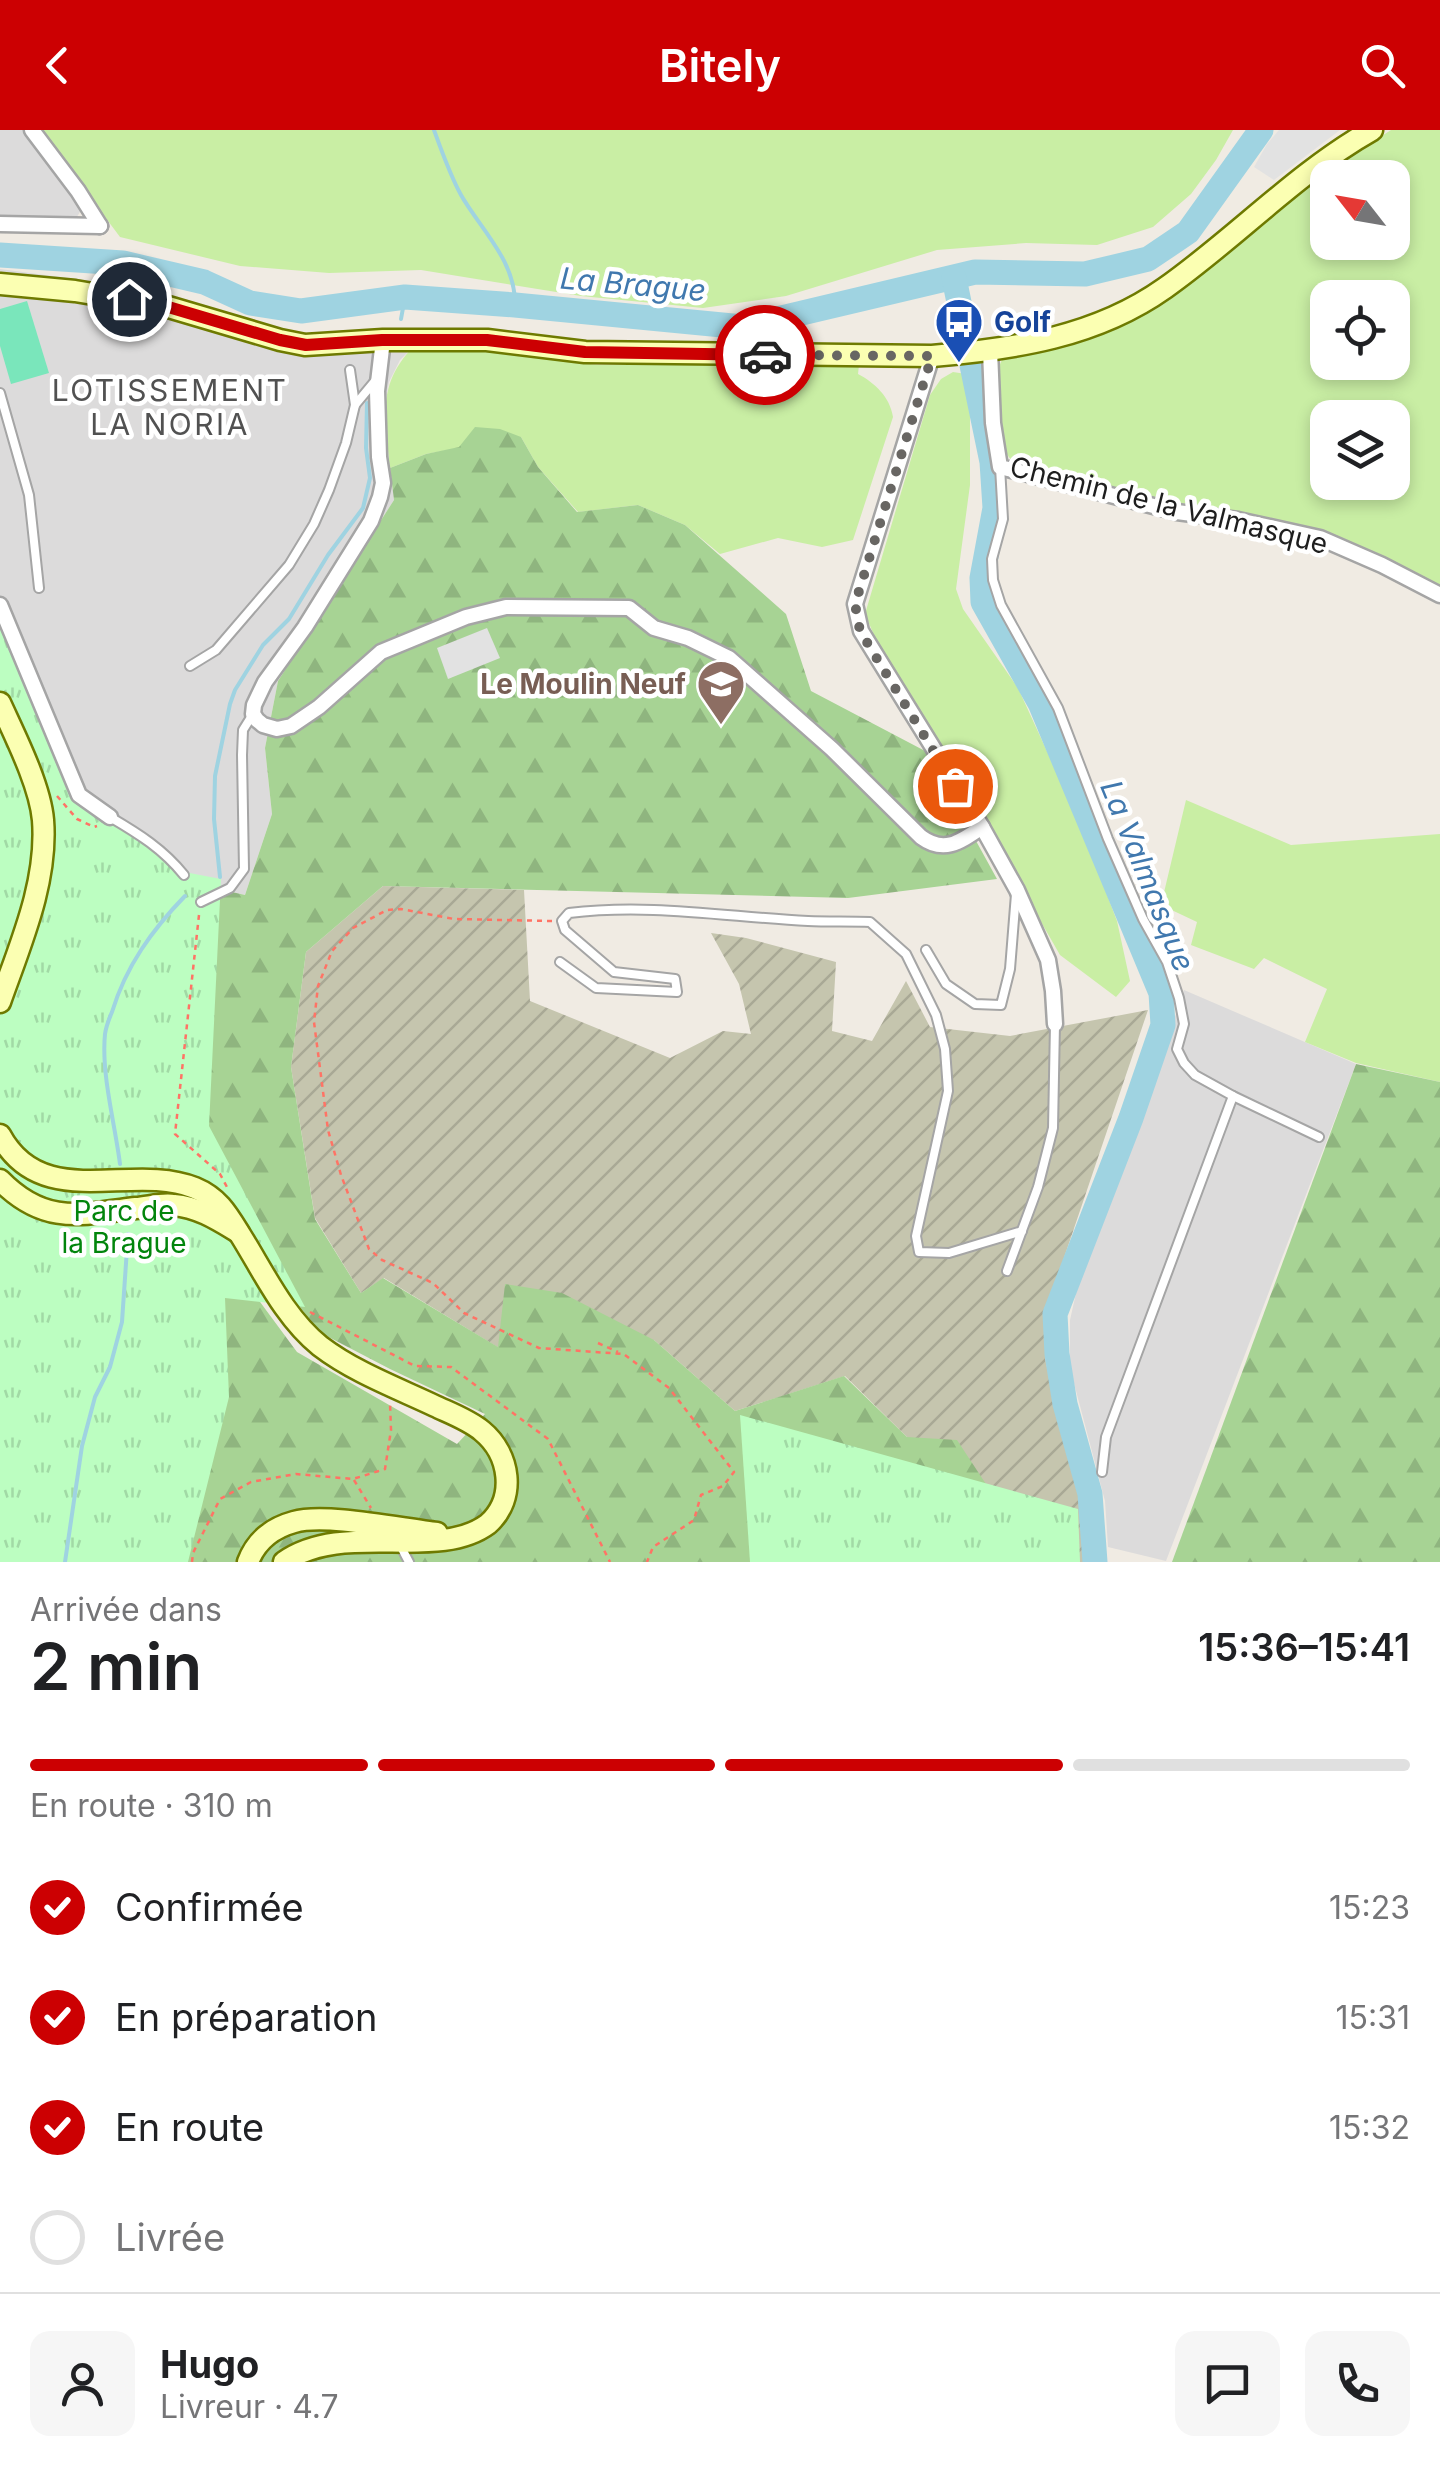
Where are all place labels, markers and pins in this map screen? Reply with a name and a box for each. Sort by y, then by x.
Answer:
pin [87,257,172,342]
bus stop icon: Golf [933,296,985,364]
place label: Golf [994,305,1051,339]
school or university icon: Le Moulin Neuf [695,658,747,726]
place label: Le Moulin Neuf [480,667,686,701]
pin [913,744,998,829]

